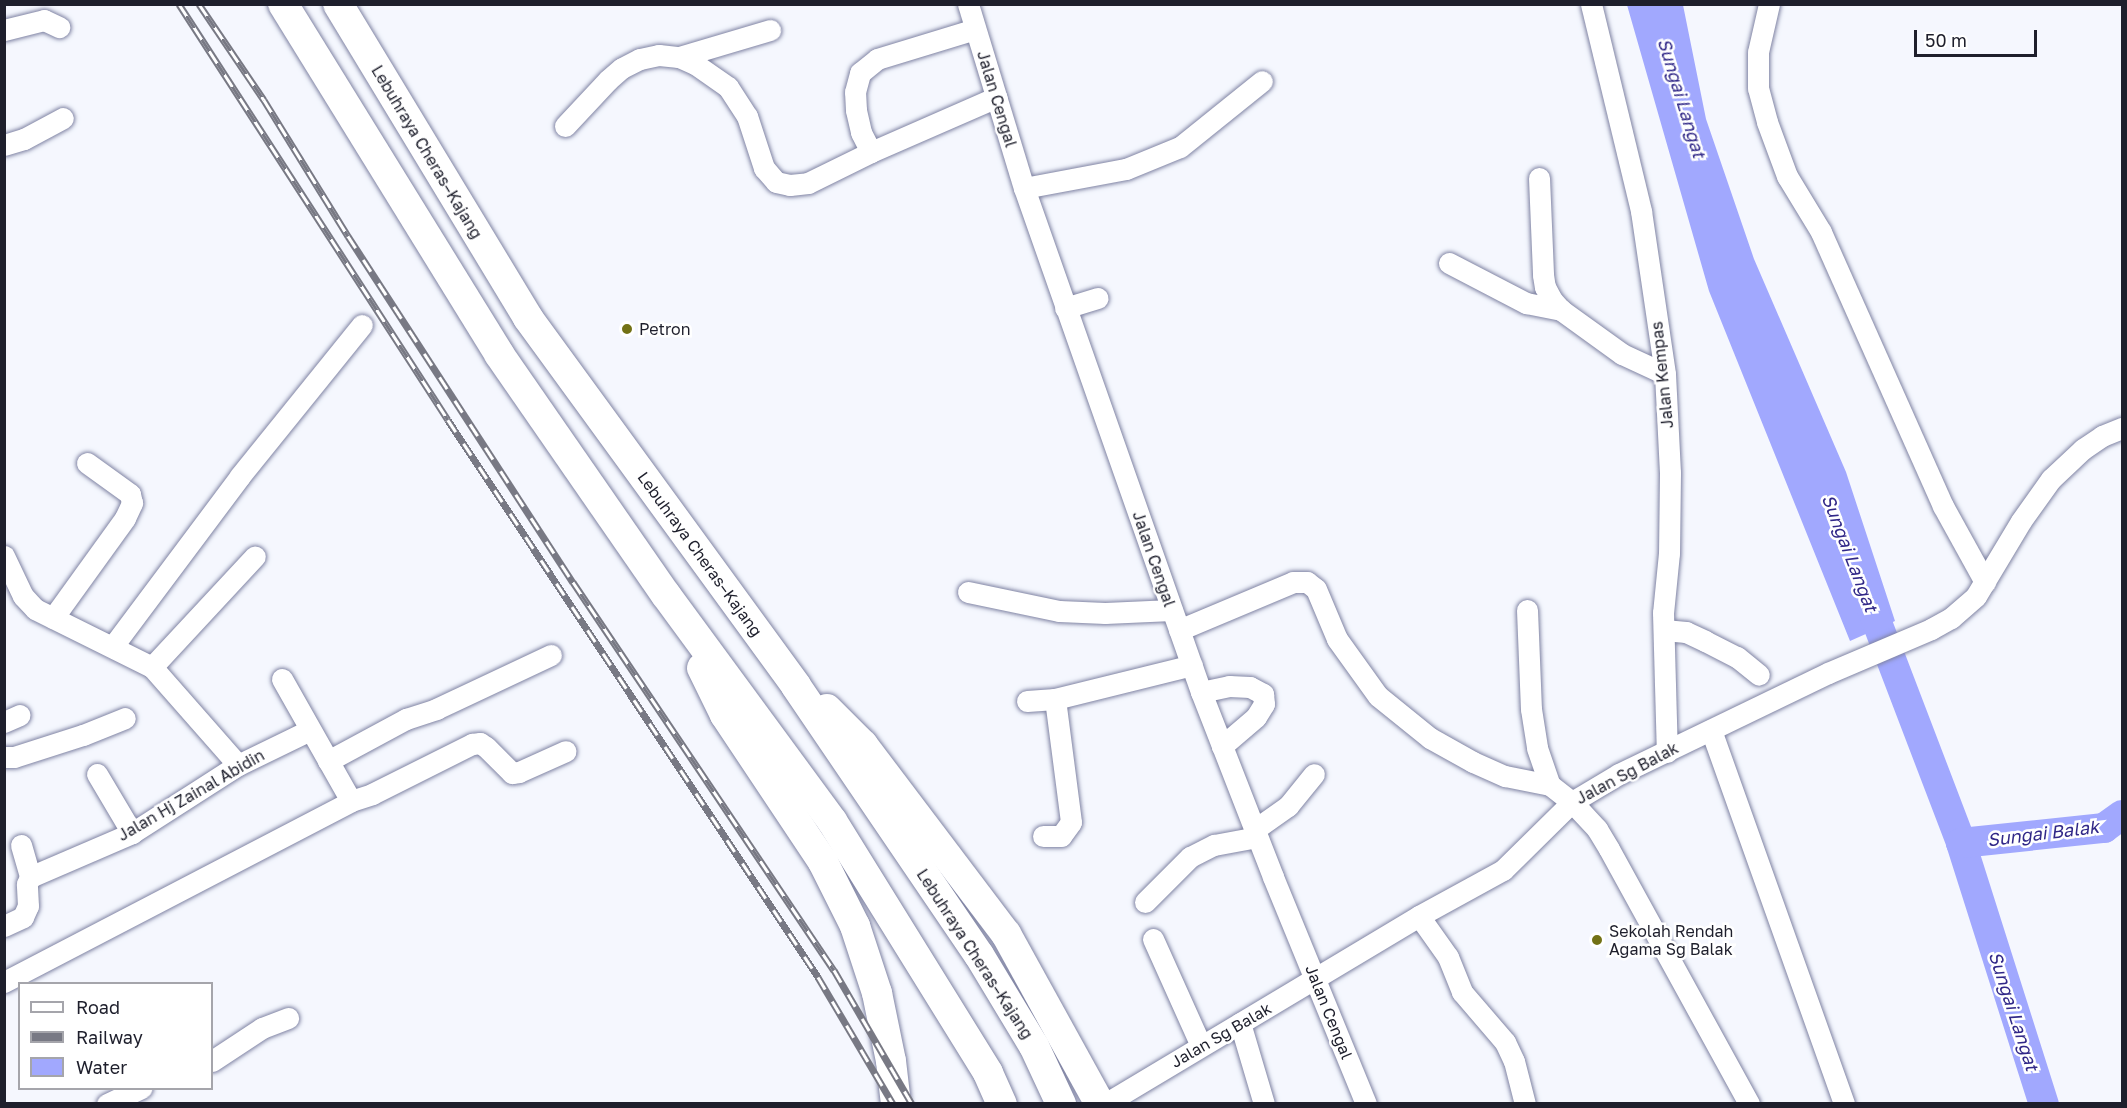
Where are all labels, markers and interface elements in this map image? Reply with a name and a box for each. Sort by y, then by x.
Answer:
scale bar [1917,18,2040,56]
text: 50 m [1925,29,1967,51]
water label: Sungai Langat [1654,36,1710,160]
street label: Jalan Cengal [973,48,1021,150]
street label: Lebuhraya Cheras–Kajang [368,62,486,242]
place label: Petron [639,319,691,339]
street label: Jalan Kempas [1647,321,1677,429]
marker: Petron [620,322,634,336]
street label: Lebuhraya Cheras–Kajang [634,468,766,640]
water label: Sungai Langat [1818,491,1882,615]
street label: Jalan Cengal [1129,509,1179,609]
street label: Jalan Sg Balak [1573,738,1681,808]
street label: Jalan Hj Zainal Abidin [114,745,268,845]
water label: Sungai Balak [1986,815,2100,851]
street label: Lebuhraya Cheras–Kajang [913,865,1037,1043]
place label: Sekolah Rendah Agama Sg Balak [1609,921,1733,959]
marker: Sekolah Rendah Agama Sg Balak [1590,933,1604,947]
water label: Sungai Langat [1985,949,2043,1073]
street label: Jalan Cengal [1301,962,1357,1062]
legend [18,982,213,1090]
text: Road [76,996,120,1018]
street label: Jalan Sg Balak [1167,998,1275,1072]
text: Railway [76,1026,143,1048]
text: Water [76,1056,127,1078]

